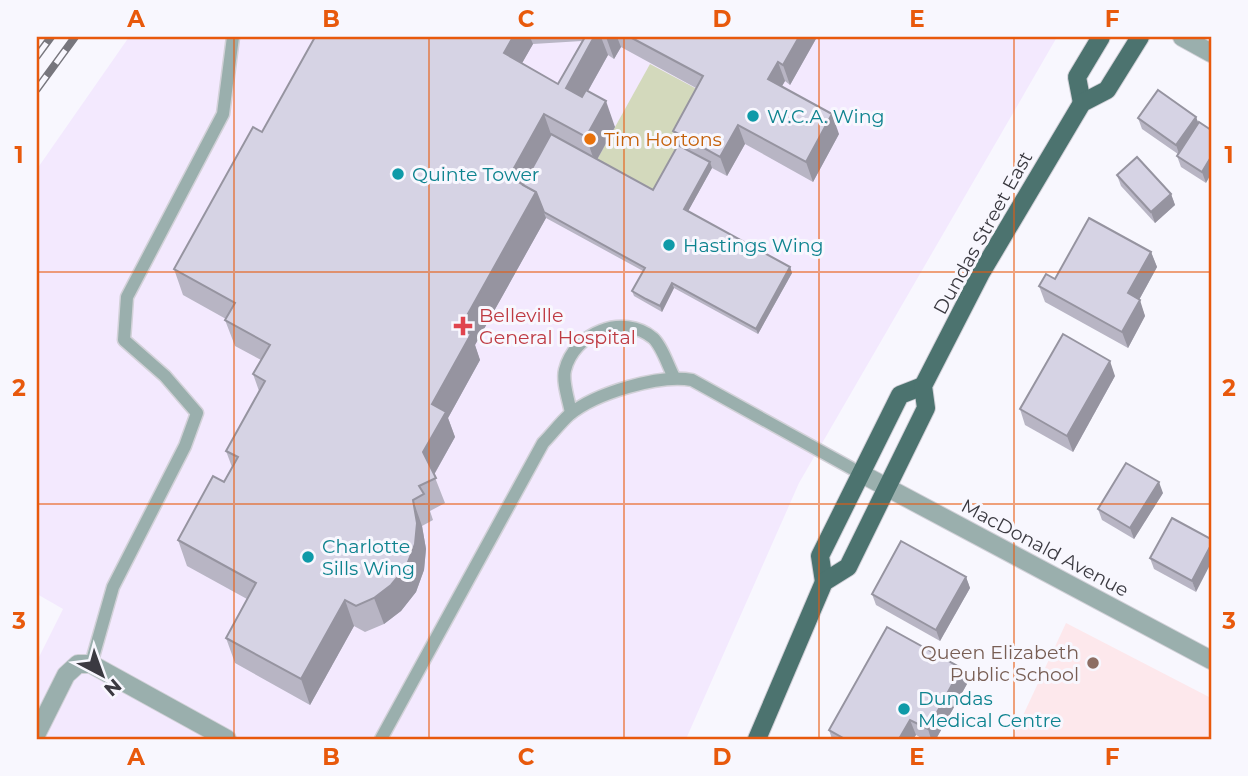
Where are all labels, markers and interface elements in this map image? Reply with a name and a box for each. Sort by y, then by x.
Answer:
text: A [126,5,145,33]
text: B [322,5,340,33]
text: C [518,5,535,33]
text: D [713,5,732,33]
text: E [909,5,925,33]
text: F [1105,5,1120,33]
place label: W.C.A. Wing [767,105,885,128]
marker: W.C.A. Wing [745,108,761,124]
place label: Tim Hortons [604,128,722,151]
marker: Tim Hortons [582,131,598,147]
text: 1 [14,141,24,169]
text: 1 [1224,141,1234,169]
street label: Dundas Street East [929,147,1038,319]
place label: Quinte Tower [412,163,539,186]
marker: Quinte Tower [390,166,406,182]
place label: Hastings Wing [683,234,824,257]
marker: Hastings Wing [661,237,677,253]
place label: Belleville General Hospital [479,304,636,349]
marker: Belleville General Hospital [453,316,473,336]
text: 2 [12,374,26,402]
text: 2 [1222,374,1236,402]
street label: MacDonald Avenue [957,494,1133,602]
place label: Charlotte Sills Wing [322,535,415,580]
marker: Charlotte Sills Wing [300,549,316,565]
text: 3 [11,607,26,635]
text: 3 [1221,607,1236,635]
north arrow [66,640,136,710]
place label: Queen Elizabeth Public School [921,641,1079,686]
marker: Queen Elizabeth Public School [1085,655,1101,671]
text: N [99,674,126,701]
place label: Dundas Medical Centre [918,687,1062,732]
marker: Dundas Medical Centre [896,701,912,717]
text: A [126,743,145,771]
text: B [322,743,340,771]
text: C [518,743,535,771]
text: D [713,743,732,771]
text: E [909,743,925,771]
text: F [1105,743,1120,771]

